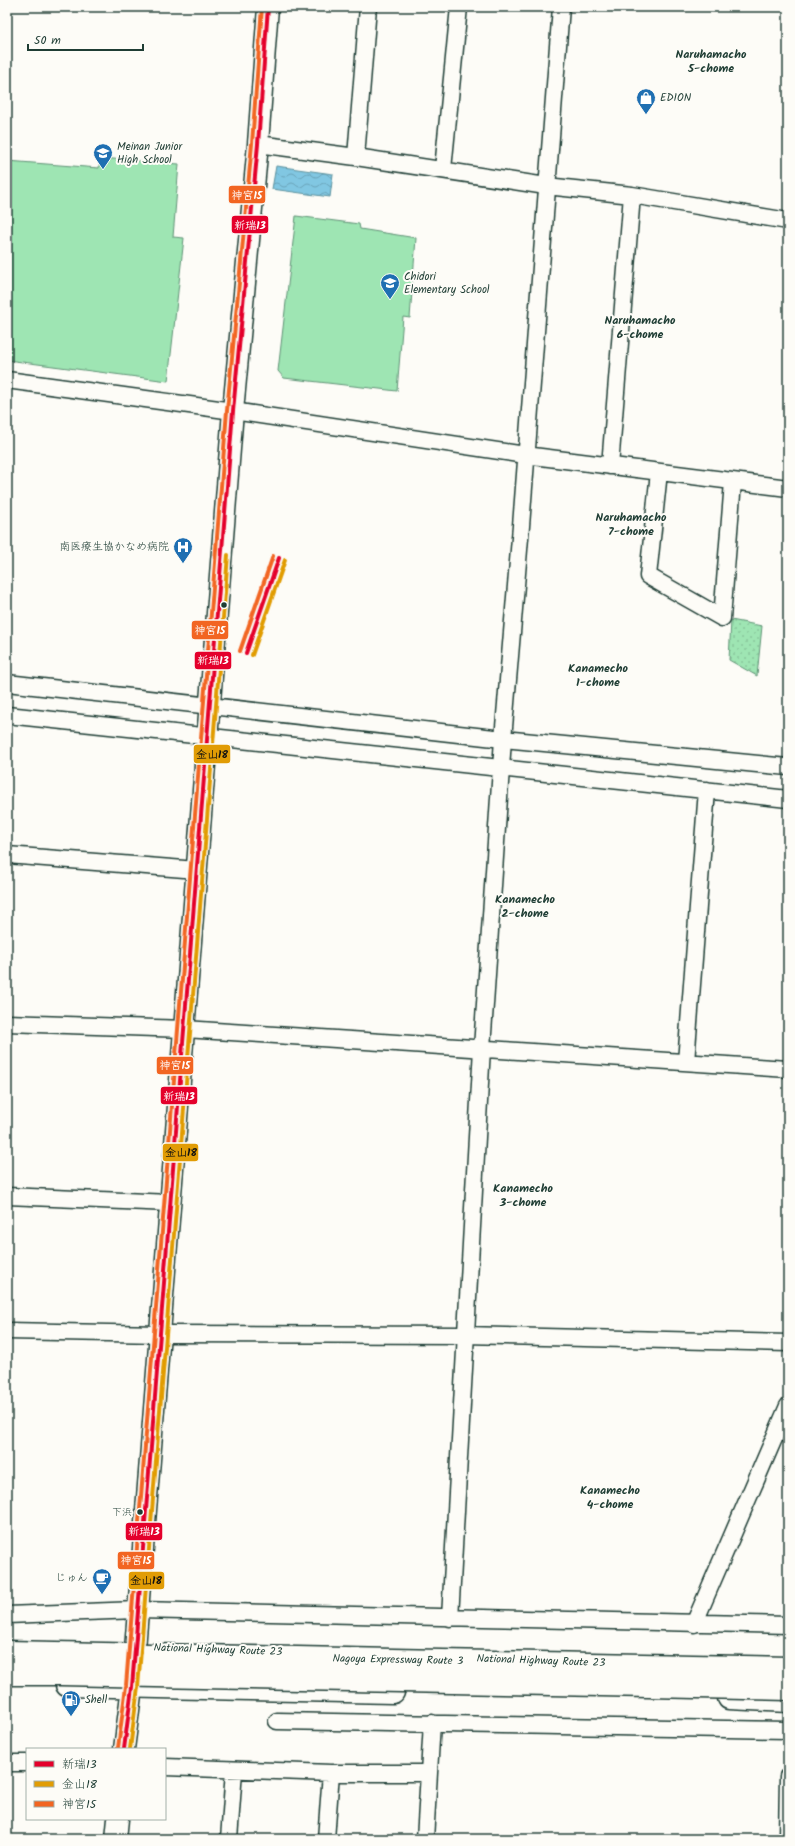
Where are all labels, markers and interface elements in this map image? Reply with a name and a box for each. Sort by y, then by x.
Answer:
scale bar [28,26,143,52]
text: 50 m [34,31,61,50]
district label: Naruhamacho 5-chome [676,45,747,78]
shop icon: EDION [635,87,657,115]
place label: EDION [660,89,692,107]
place label: Meinan Junior High School [117,138,183,169]
school or university icon: Meinan Junior High School [92,142,114,170]
line badge: 神宮15 [228,185,266,204]
text: 神宮15 [232,187,264,205]
line badge: 新瑞13 [231,215,269,234]
text: 新瑞13 [234,217,266,235]
place label: Chidori Elementary School [404,268,490,299]
school or university icon: Chidori Elementary School [379,272,401,300]
district label: Naruhamacho 6-chome [605,311,676,344]
district label: Naruhamacho 7-chome [596,508,667,541]
hospital icon: 南医療生協かなめ病院 [172,536,194,564]
place label: 南医療生協かなめ病院 [59,538,169,556]
unlabelled marker [219,600,229,610]
line badge: 神宮15 [191,620,229,640]
text: 神宮15 [195,622,227,640]
line badge: 新瑞13 [194,651,232,670]
text: 新瑞13 [197,652,229,670]
district label: Kanamecho 1-chome [568,659,628,692]
line badge: 金山18 [193,744,231,764]
text: 金山18 [196,746,228,764]
district label: Kanamecho 2-chome [495,890,555,923]
line badge: 神宮15 [156,1056,194,1075]
text: 神宮15 [160,1057,192,1075]
line badge: 新瑞13 [160,1086,198,1105]
text: 新瑞13 [163,1088,195,1106]
line badge: 金山18 [162,1143,199,1162]
text: 金山18 [165,1144,197,1162]
district label: Kanamecho 3-chome [493,1179,553,1212]
district label: Kanamecho 4-chome [580,1481,640,1514]
place label: 下浜 [112,1504,132,1520]
marker: 下浜 [135,1507,145,1517]
line badge: 新瑞13 [125,1522,163,1541]
text: 新瑞13 [128,1523,160,1541]
line badge: 神宮15 [117,1551,155,1570]
text: 神宮15 [121,1552,153,1570]
cafe icon: じゅん [91,1567,113,1595]
place label: じゅん [55,1569,88,1587]
line badge: 金山18 [128,1571,165,1590]
text: 金山18 [130,1572,162,1590]
street label: National Highway Route 23 [153,1639,283,1661]
street label: Nagoya Expressway Route 3 [332,1650,463,1670]
street label: National Highway Route 23 [476,1650,606,1672]
fuel station icon: Shell [60,1689,82,1717]
place label: Shell [85,1691,107,1709]
legend [26,1748,166,1820]
text: 新瑞13 [62,1755,97,1774]
text: 金山18 [62,1775,98,1794]
text: 神宮15 [62,1795,98,1814]

